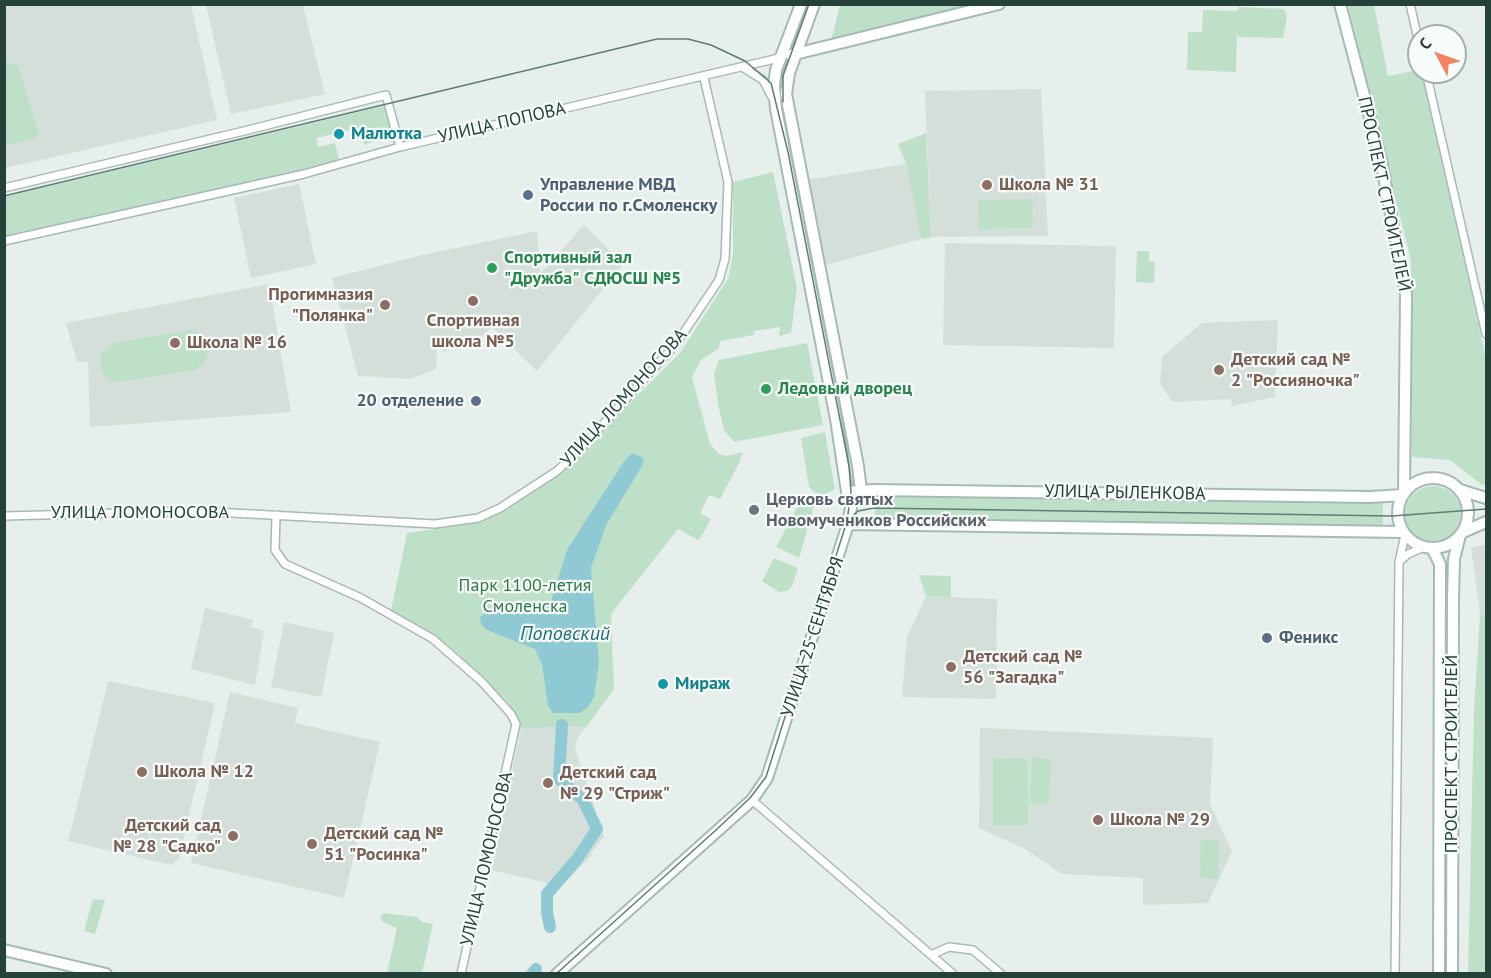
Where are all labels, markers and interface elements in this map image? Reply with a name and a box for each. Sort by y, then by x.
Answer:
north arrow [1407,24,1467,84]
text: С [1414,34,1435,53]
street label: ПРОСПЕКТ СТРОИТЕЛЕЙ [1353,95,1415,293]
street label: УЛИЦА ПОПОВА [436,98,568,148]
place label: Малютка [351,123,422,145]
marker: Малютка [332,127,346,141]
place label: Управление МВД России по г.Смоленску [540,174,717,216]
place label: Школа № 31 [999,174,1099,196]
marker: Школа № 31 [980,178,994,192]
marker: Управление МВД России по г.Смоленску [521,188,535,202]
place label: Спортивный зал "Дружба" СДЮСШ №5 [504,247,681,290]
marker: Спортивный зал "Дружба" СДЮСШ №5 [485,261,499,275]
place label: Прогимназия "Полянка" [268,284,373,326]
marker: Спортивная школа №5 [466,294,480,308]
marker: Прогимназия "Полянка" [378,298,392,312]
place label: Спортивная школа №5 [427,310,519,352]
street label: УЛИЦА ЛОМОНОСОВА [556,325,692,471]
place label: Школа № 16 [187,332,287,354]
marker: Школа № 16 [168,336,182,350]
place label: Детский сад № 2 "Россияночка" [1231,349,1360,392]
marker: Детский сад № 2 "Россияночка" [1212,363,1226,377]
place label: Ледовый дворец [778,378,912,400]
marker: Ледовый дворец [759,382,773,396]
place label: 20 отделение [356,390,464,412]
marker: 20 отделение [469,394,483,408]
street label: УЛИЦА РЫЛЕНКОВА [1044,481,1206,505]
place label: Церковь святых Новомучеников Российских [766,489,986,532]
street label: УЛИЦА ЛОМОНОСОВА [51,502,229,524]
marker: Церковь святых Новомучеников Российских [747,503,761,517]
street label: УЛИЦА 25 СЕНТЯБРЯ [777,554,849,720]
park label: Парк 1100-летия Смоленска [459,575,591,618]
water label: Поповский [520,622,610,646]
place label: Феникс [1279,627,1338,649]
marker: Феникс [1260,631,1274,645]
place label: Детский сад № 56 "Загадка" [963,646,1082,688]
street label: ПРОСПЕКТ СТРОИТЕЛЕЙ [1441,655,1463,853]
marker: Детский сад № 56 "Загадка" [944,660,958,674]
place label: Мираж [675,673,730,695]
marker: Мираж [656,677,670,691]
place label: Школа № 12 [154,761,254,783]
place label: Детский сад № 29 "Стриж" [560,762,670,804]
marker: Школа № 12 [135,765,149,779]
street label: УЛИЦА ЛОМОНОСОВА [456,770,518,948]
marker: Детский сад № 29 "Стриж" [541,776,555,790]
place label: Школа № 29 [1110,809,1210,831]
marker: Школа № 29 [1091,813,1105,827]
place label: Детский сад № 28 "Садко" [113,815,221,858]
place label: Детский сад № 51 "Росинка" [324,823,443,866]
marker: Детский сад № 28 "Садко" [226,829,240,843]
marker: Детский сад № 51 "Росинка" [305,837,319,851]

